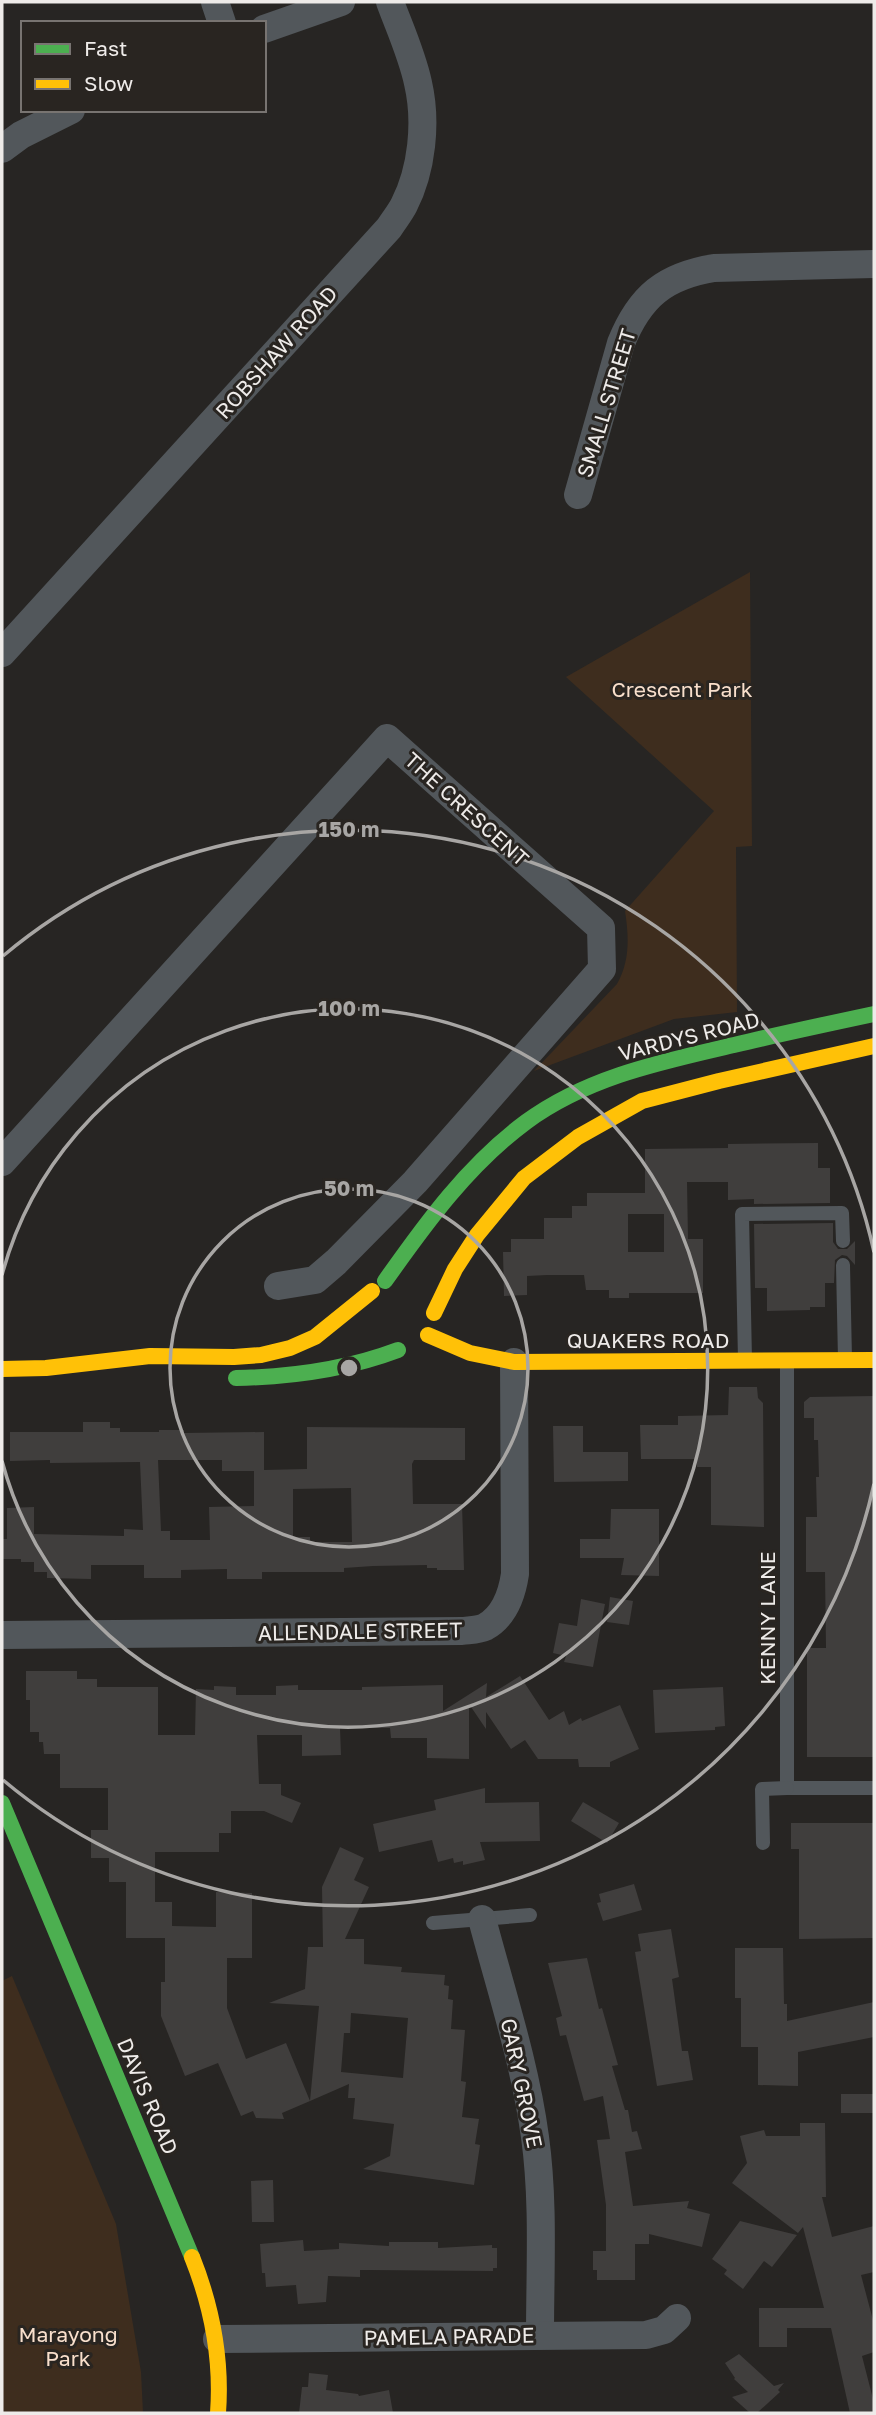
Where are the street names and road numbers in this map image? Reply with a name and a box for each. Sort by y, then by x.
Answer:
street label: ROBSHAW ROAD [210,280,342,424]
street label: SMALL STREET [571,325,641,481]
street label: THE CRESCENT [400,747,534,871]
street label: VARDYS ROAD [616,1006,762,1066]
street label: QUAKERS ROAD [567,1327,729,1353]
street label: KENNY LANE [754,1551,780,1685]
street label: ALLENDALE STREET [258,1616,462,1646]
street label: GARY GROVE [496,2016,548,2150]
street label: DAVIS ROAD [112,2034,184,2158]
street label: PAMELA PARADE [363,2322,535,2350]

